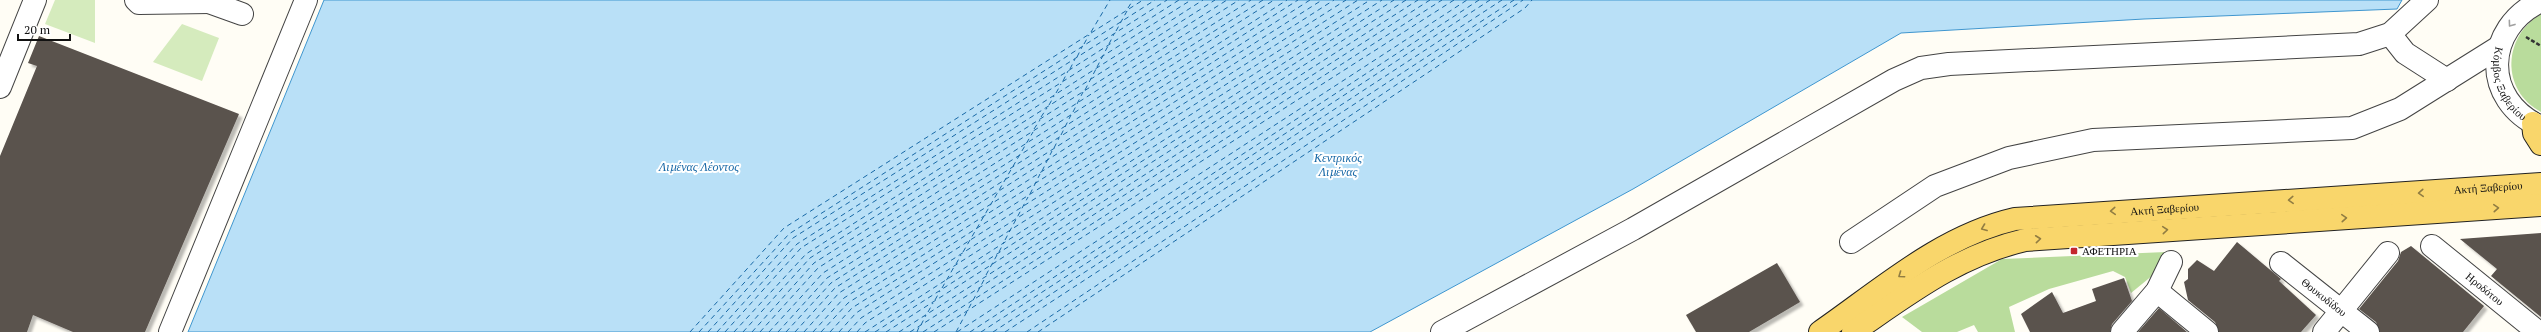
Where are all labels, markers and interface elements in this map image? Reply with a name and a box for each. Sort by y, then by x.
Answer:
scale bar [18,16,70,42]
one-way arrow [2508,20,2516,27]
text: 20 m [24,22,51,37]
street label: Κόμβος Ξαβερίου [2490,46,2530,124]
water label: Κεντρικός Λιμένας [1313,150,1362,179]
water label: Λιμένας Λέοντος [658,159,739,174]
street label: Ακτή Ξαβερίου [2453,178,2523,197]
one-way arrow [2417,188,2424,197]
one-way arrow [2288,196,2294,205]
street label: Ακτή Ξαβερίου [2130,200,2200,218]
one-way arrow [2493,203,2499,212]
one-way arrow [2110,207,2116,215]
one-way arrow [2341,213,2348,222]
one-way arrow [1981,223,1988,232]
one-way arrow [2162,226,2168,235]
one-way arrow [2035,235,2041,244]
place label: ΑΦΕΤΗΡΙΑ [2082,244,2137,258]
marker: ΑΦΕΤΗΡΙΑ [2069,246,2079,256]
street label: Ηροδότου [2463,269,2507,309]
one-way arrow [1898,270,1905,277]
street label: Θουκυδίδου [2299,275,2350,320]

